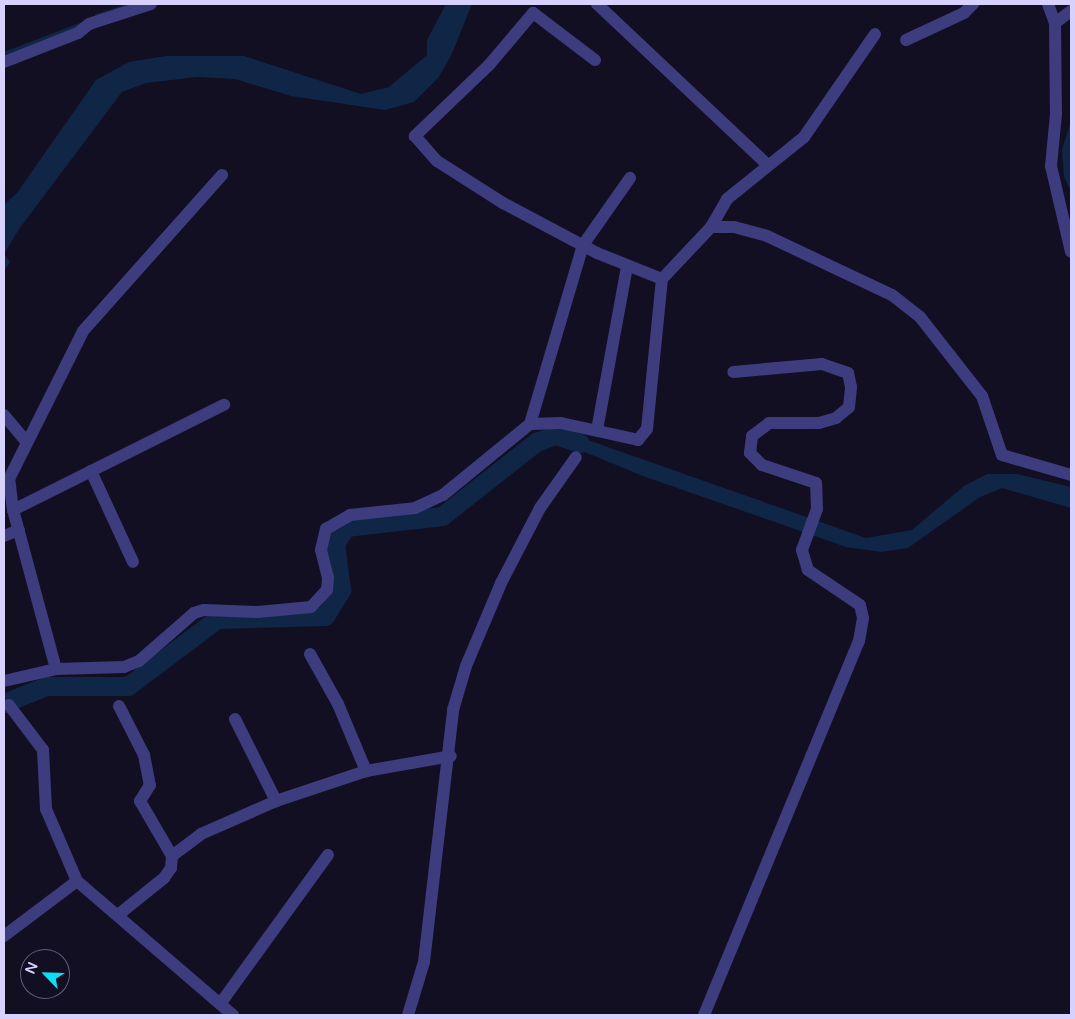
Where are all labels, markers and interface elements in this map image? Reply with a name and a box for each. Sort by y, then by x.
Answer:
north arrow [20,949,70,999]
text: N [22,960,42,977]

